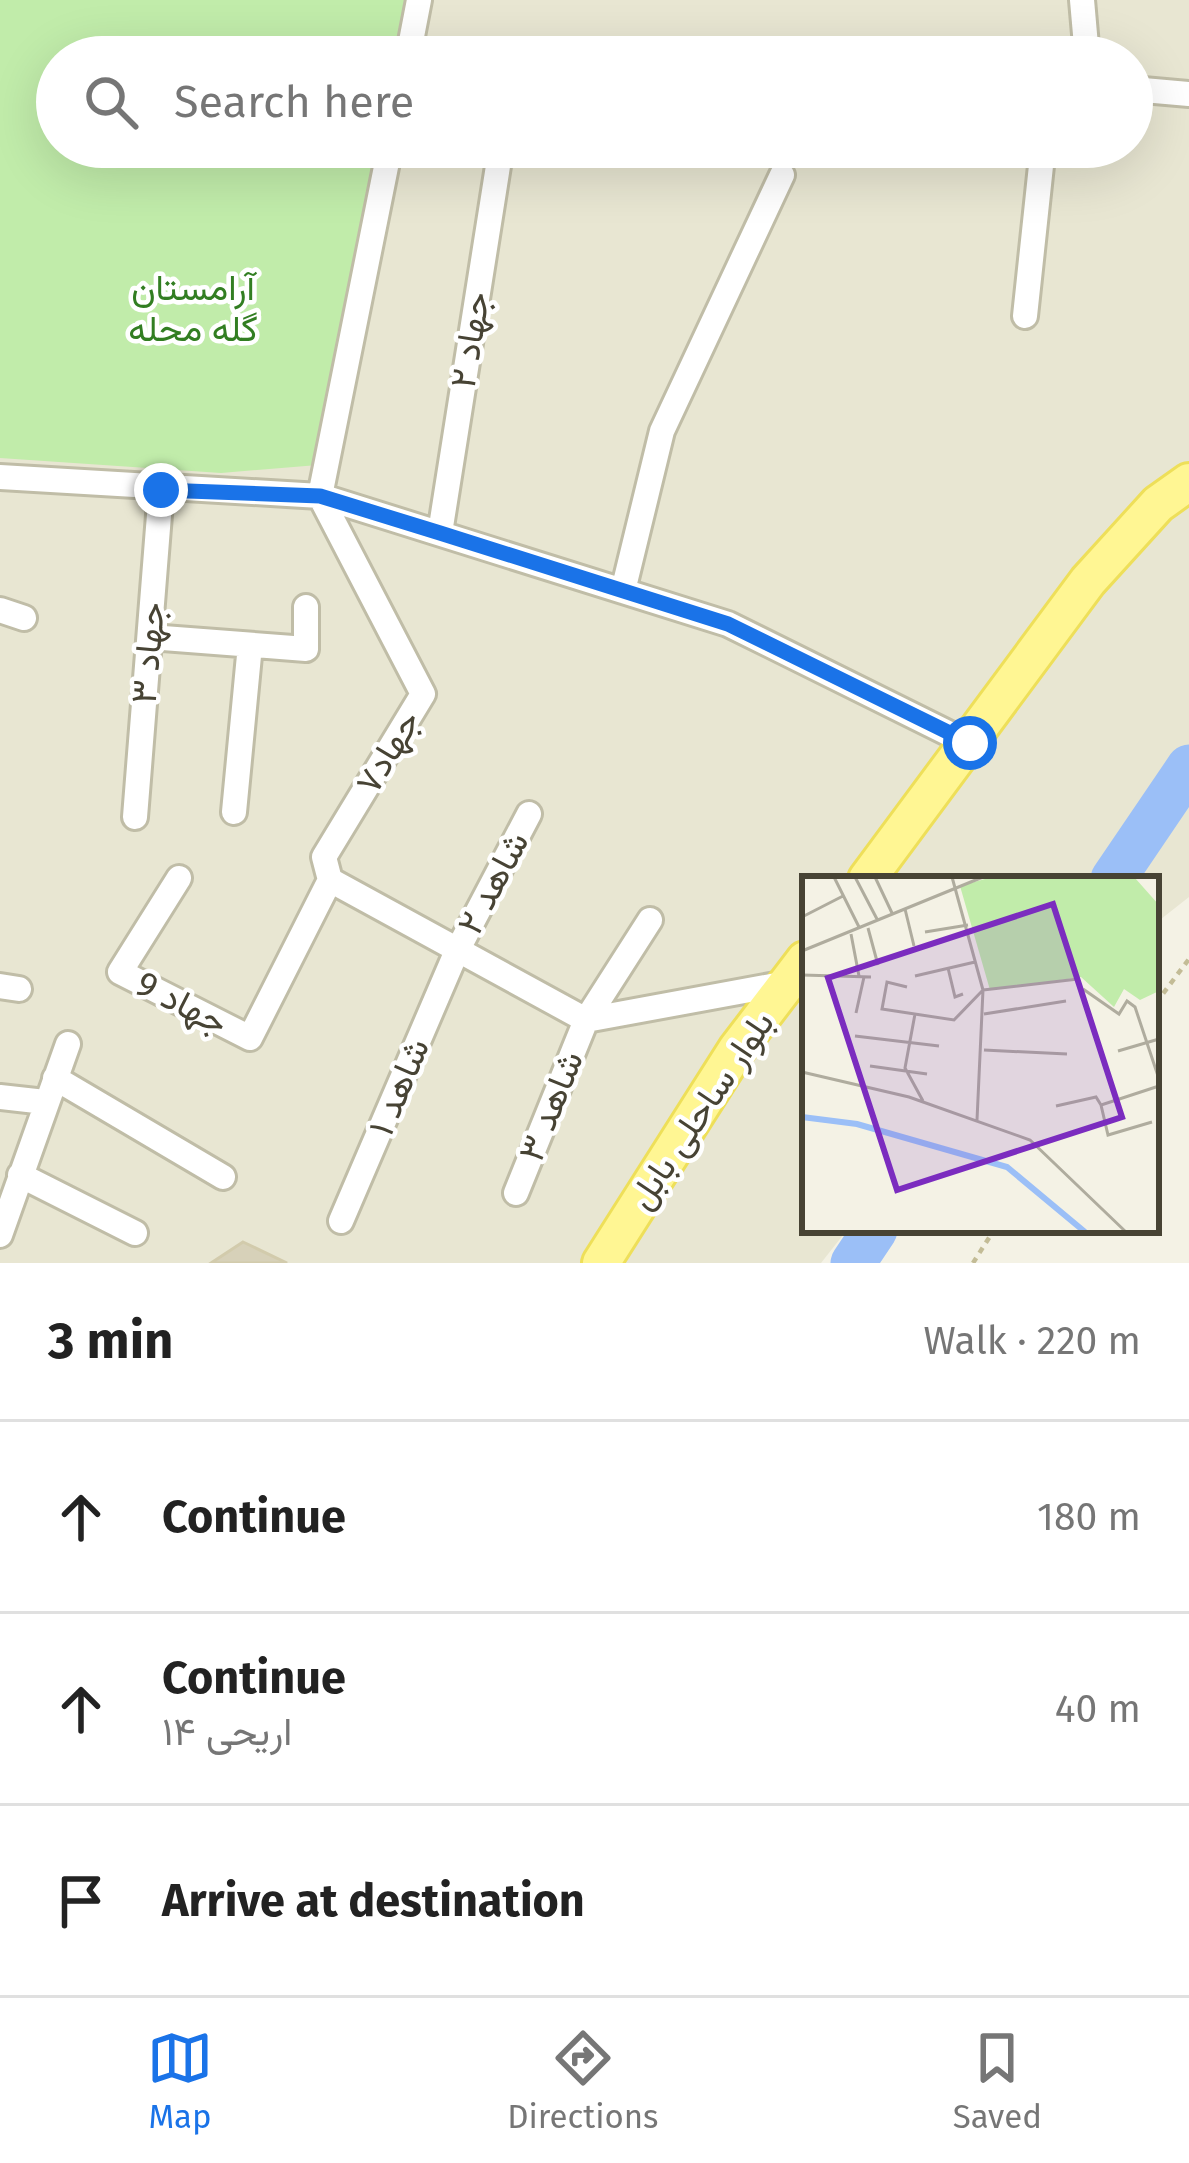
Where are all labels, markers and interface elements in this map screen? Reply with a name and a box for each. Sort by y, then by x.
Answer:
search box [36,36,1153,168]
icon: search [78,69,144,135]
text: Search here [174,75,414,129]
park label: آرامستان گله محله [128,266,258,351]
street label: جهاد ۲ [441,289,499,391]
route end [134,463,188,517]
street label: جهاد ۳ [122,600,174,706]
street label: جهاد۷ [346,702,430,802]
route start [943,716,997,770]
street label: شاهد ۲ [448,824,538,942]
inset map [802,876,1159,1233]
street label: جهاد 9 [129,961,235,1045]
street label: بلوار ساحلی بابل [619,1003,783,1217]
street label: شاهد ۱ [359,1032,439,1142]
street label: شاهد ۳ [509,1044,593,1168]
text: 3 min [48,1310,174,1372]
text: Walk · 220 m [924,1318,1141,1364]
icon: ahead [48,1484,114,1550]
text: Continue [162,1490,346,1544]
text: 180 m [1037,1494,1141,1540]
text: Continue [162,1651,346,1705]
icon: ahead [48,1676,114,1742]
text: 40 m [1055,1686,1141,1732]
text: اریحی ۱۴ [162,1709,292,1755]
icon: arrive [48,1868,114,1934]
text: Arrive at destination [162,1874,585,1928]
tab: Map [147,2025,213,2137]
tab: Directions [507,2025,659,2137]
tab: Saved [953,2025,1042,2137]

